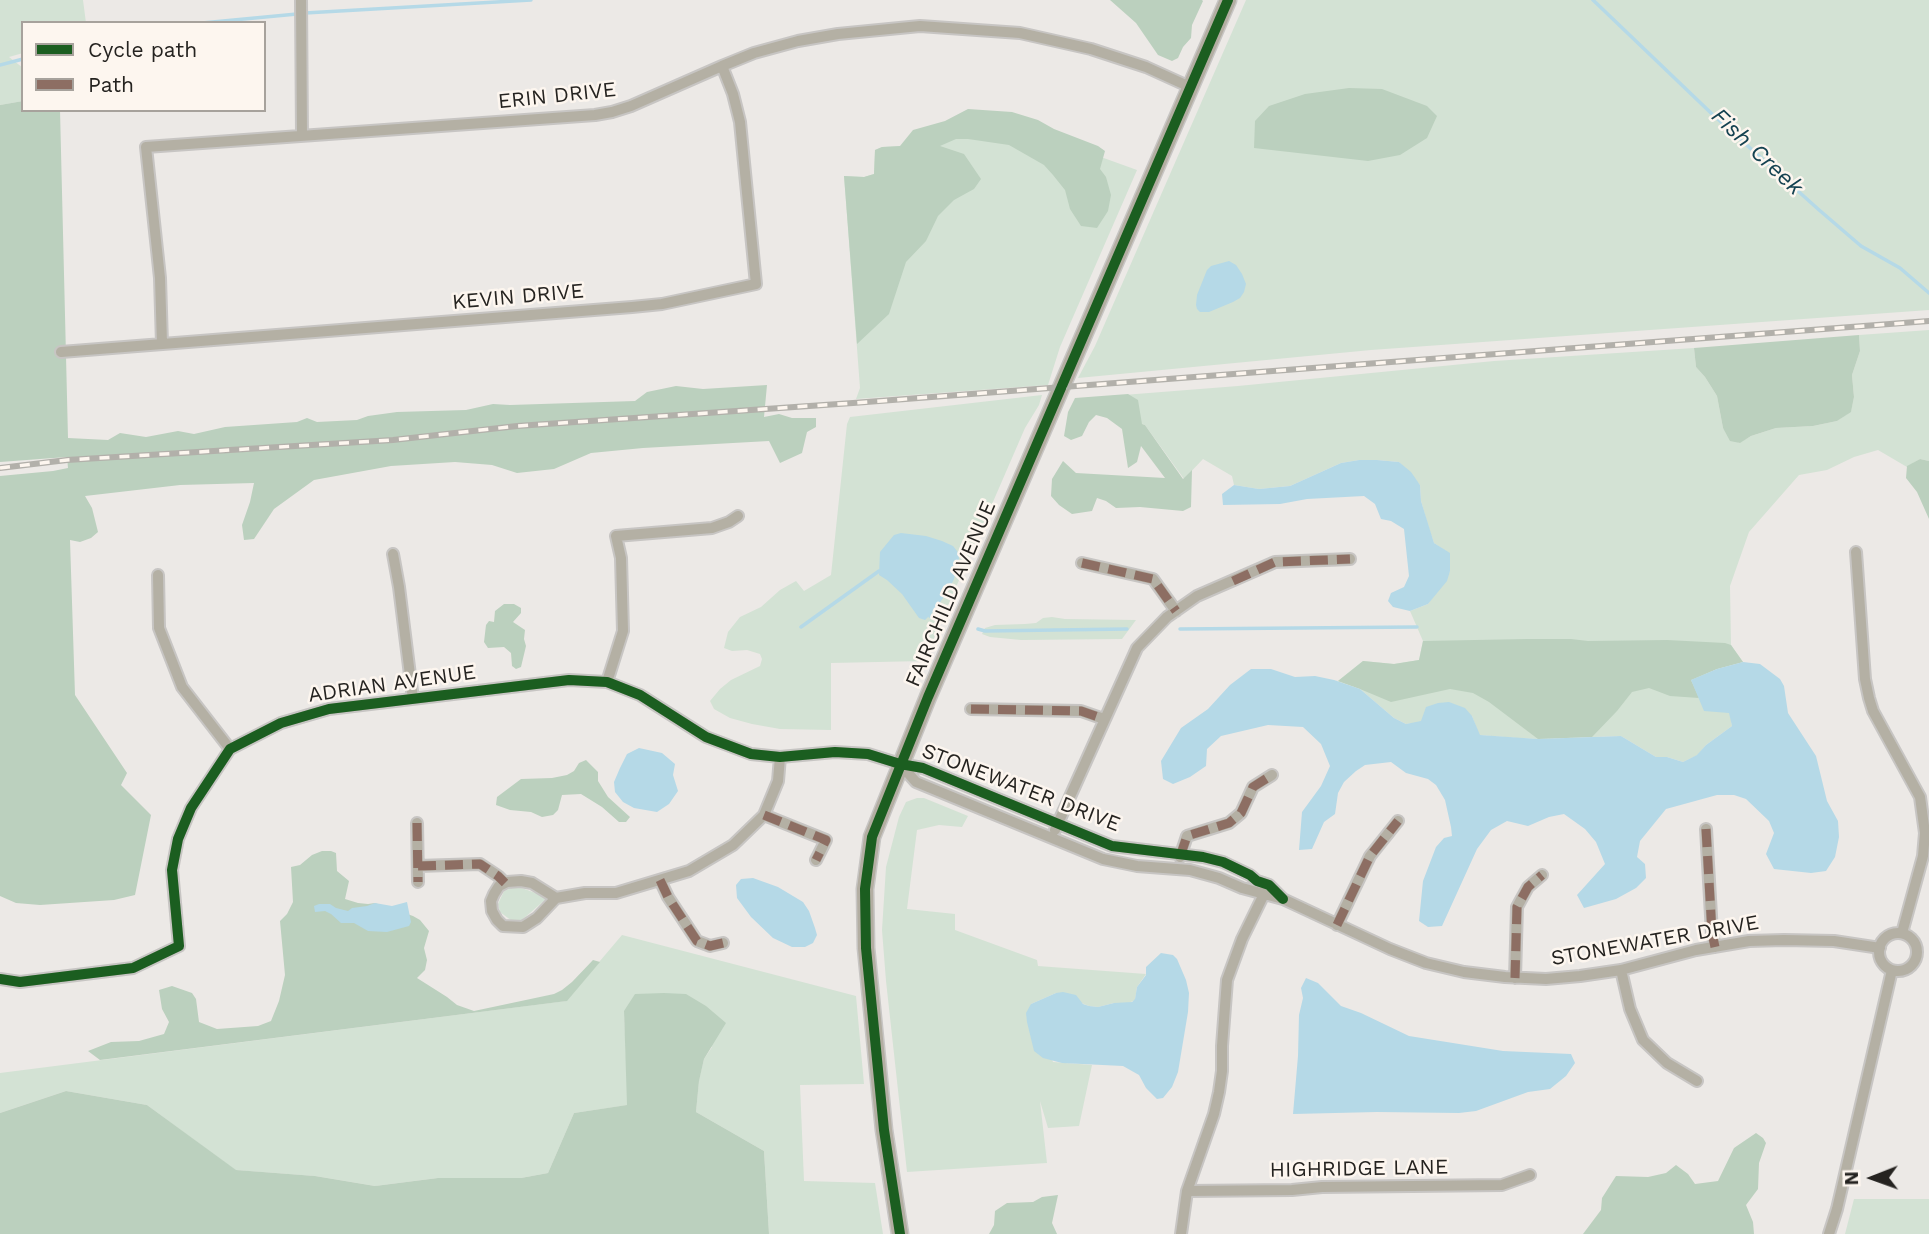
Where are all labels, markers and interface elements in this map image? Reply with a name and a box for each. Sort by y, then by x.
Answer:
legend [21,21,266,112]
text: Cycle path [88,37,197,62]
text: Path [88,72,134,97]
street label: ERIN DRIVE [497,77,617,115]
water label: Fish Creek [1705,103,1809,201]
street label: KEVIN DRIVE [451,279,585,315]
street label: FAIRCHILD AVENUE [900,497,1002,691]
street label: ADRIAN AVENUE [307,660,477,708]
street label: STONEWATER DRIVE [918,739,1124,837]
street label: STONEWATER DRIVE [1549,910,1761,972]
north arrow [1838,1143,1908,1213]
street label: HIGHRIDGE LANE [1270,1155,1448,1183]
text: N [1840,1171,1863,1186]

